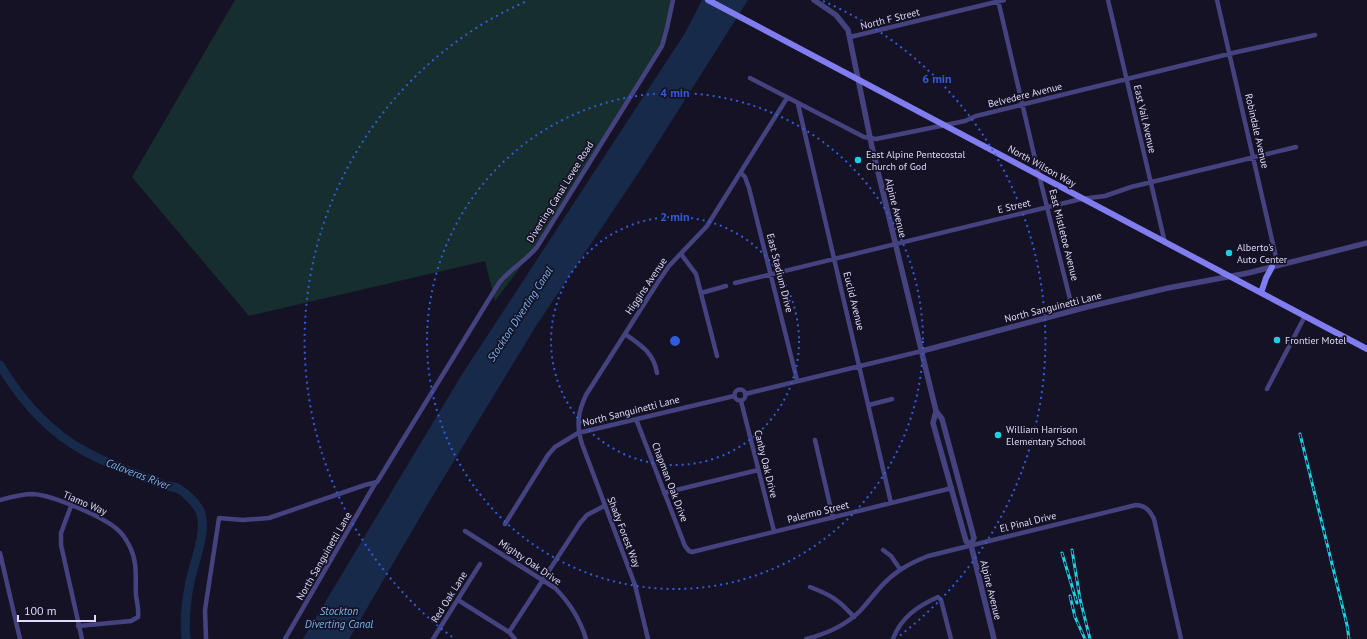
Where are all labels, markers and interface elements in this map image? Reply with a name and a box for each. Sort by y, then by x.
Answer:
street label: North F Street [859,5,922,33]
text: 6 min [922,71,952,86]
street label: Belvedere Avenue [986,79,1064,111]
street label: East Vail Avenue [1131,84,1159,154]
text: 4 min [660,85,690,100]
street label: Robindale Avenue [1242,92,1272,170]
street label: Diverting Canal Levee Road [524,139,596,245]
street label: North Wilson Way [1006,142,1079,190]
place label: East Alpine Pentecostal Church of God [866,148,966,173]
marker: East Alpine Pentecostal Church of God [853,155,863,165]
street label: Alpine Avenue [882,177,910,239]
street label: East Mistletoe Avenue [1046,188,1082,282]
street label: E Street [996,196,1032,216]
text: 2 min [660,209,690,224]
street label: East Stadium Drive [764,232,796,314]
place label: Alberto's Auto Center [1237,241,1288,266]
marker: Alberto's Auto Center [1224,248,1234,258]
street label: Higgins Avenue [622,255,670,317]
water label: Stockton Diverting Canal [484,264,556,364]
street label: Euclid Avenue [840,270,868,332]
street label: North Sanguinetti Lane [1003,289,1103,325]
centre of rings [668,334,682,348]
place label: Frontier Motel [1285,334,1346,347]
marker: Frontier Motel [1272,335,1282,345]
street label: North Sanguinetti Lane [581,393,681,429]
place label: William Harrison Elementary School [1006,423,1086,448]
street label: Canby Oak Drive [751,429,781,499]
marker: William Harrison Elementary School [993,430,1003,440]
street label: Chapman Oak Drive [649,440,691,524]
water label: Calaveras River [104,455,173,493]
street label: Tiamo Way [61,488,109,518]
street label: Shady Forest Way [605,495,644,570]
street label: Palermo Street [786,498,851,526]
street label: El Pinal Drive [998,509,1058,535]
street label: North Sanguinetti Lane [293,510,355,602]
street label: Mighty Oak Drive [496,536,564,588]
street label: Alpine Avenue [977,559,1005,621]
street label: Red Oak Lane [428,569,470,625]
scale bar [18,597,95,623]
text: 100 m [24,603,57,618]
water label: Stockton Diverting Canal [305,604,373,631]

